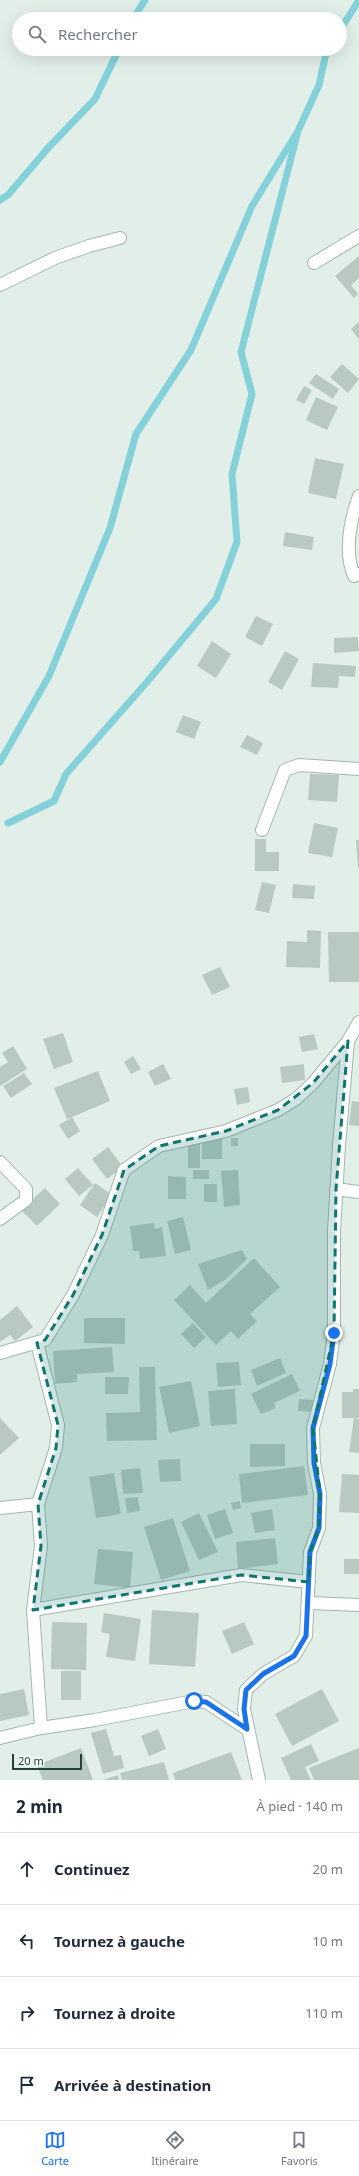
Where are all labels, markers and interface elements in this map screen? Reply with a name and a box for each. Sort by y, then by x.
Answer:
search box [12,12,347,56]
icon: search [26,23,48,45]
text: Rechercher [58,24,138,44]
route end [325,1324,343,1342]
route start [185,1692,203,1710]
scale bar [12,1752,82,1771]
text: 20 m [18,1753,44,1768]
text: 2 min [16,1795,63,1818]
text: À pied · 140 m [257,1797,343,1815]
icon: ahead [16,1858,38,1880]
text: Continuez [54,1859,129,1879]
text: 20 m [313,1860,343,1878]
icon: left [16,1930,38,1952]
text: Tournez à gauche [54,1931,185,1951]
text: 10 m [313,1932,343,1950]
icon: right [16,2002,38,2024]
text: Tournez à droite [54,2003,175,2023]
text: 110 m [305,2004,343,2022]
icon: arrive [16,2074,38,2096]
text: Arrivée à destination [54,2075,211,2095]
tab: Carte [41,2129,69,2168]
tab: Itinéraire [151,2129,199,2168]
tab: Favoris [281,2129,318,2168]

